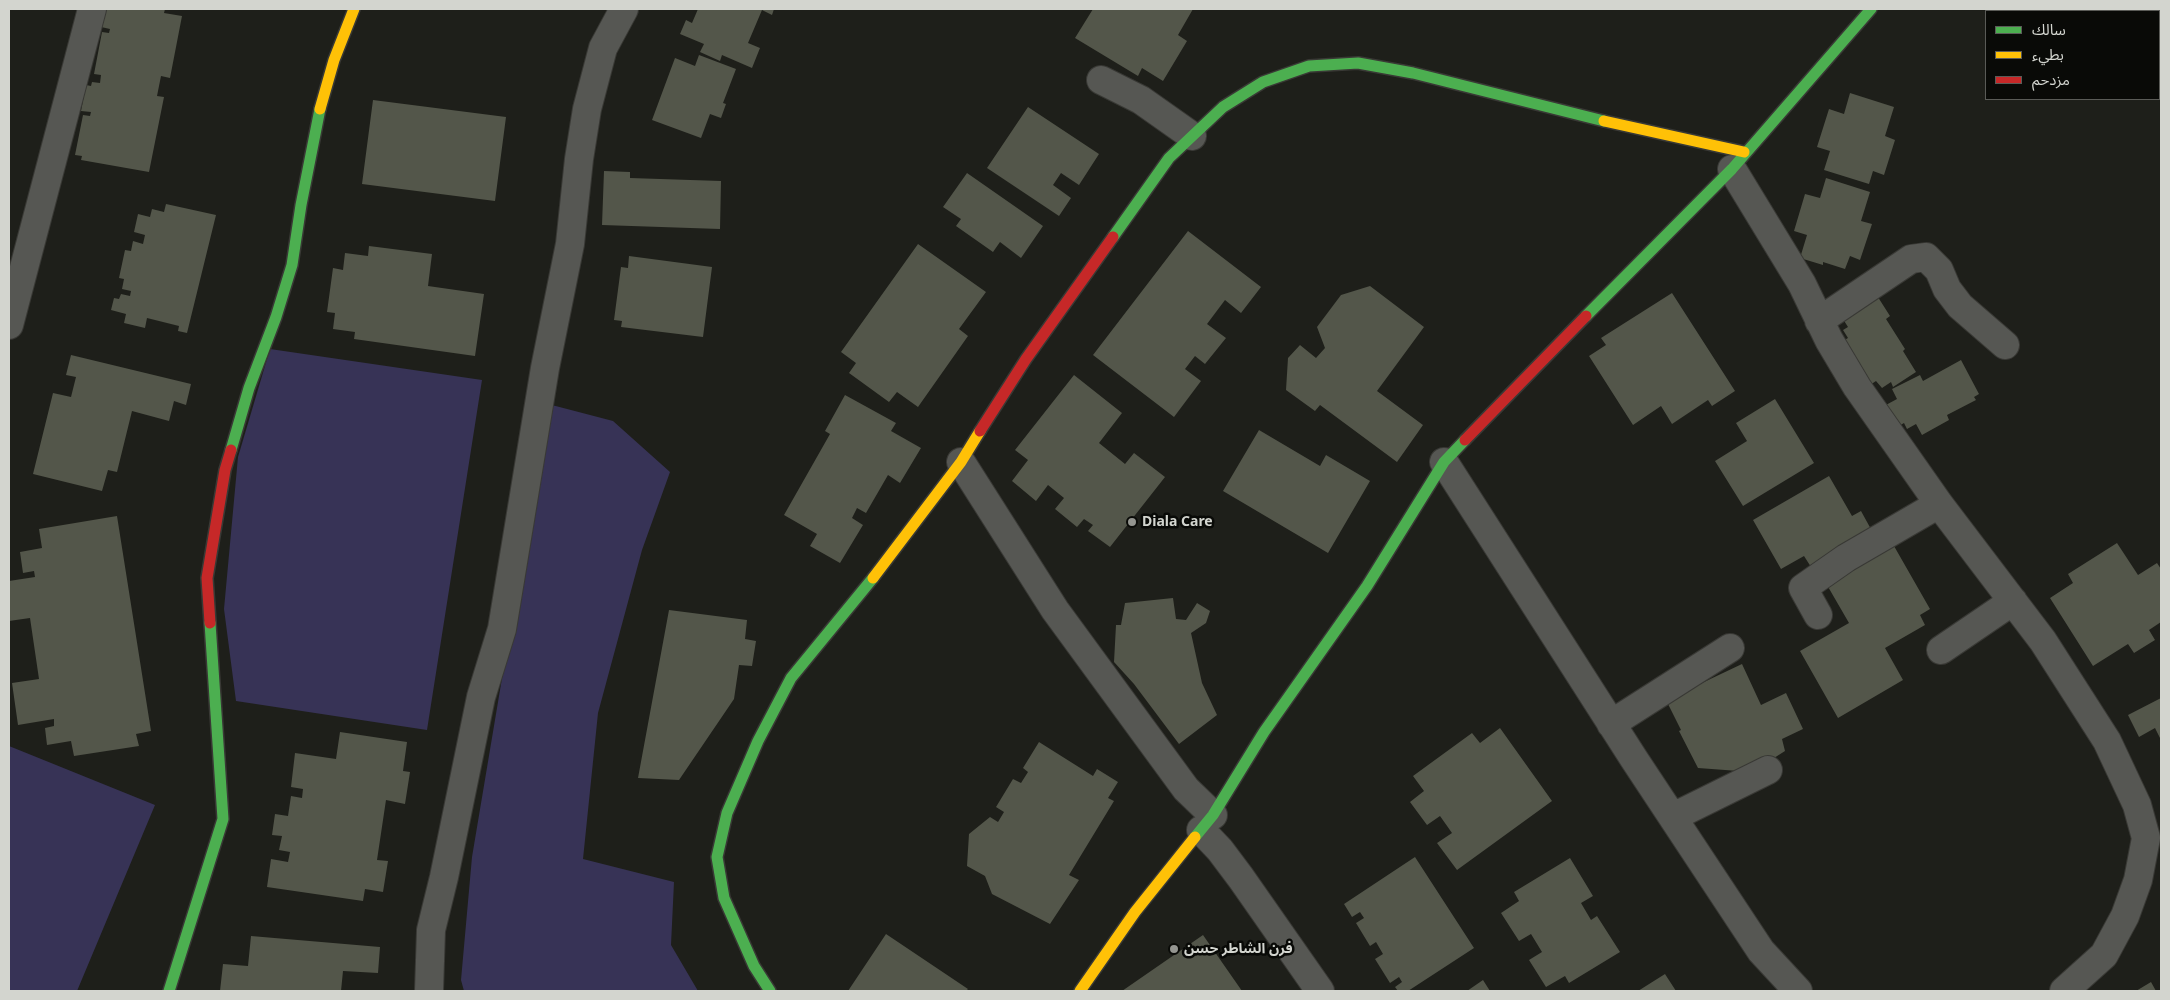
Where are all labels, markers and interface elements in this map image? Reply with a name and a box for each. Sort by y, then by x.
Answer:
legend [1985,10,2160,100]
text: سالك [2032,19,2066,39]
text: بطيء [2032,44,2064,64]
text: مزدحم [2032,69,2070,89]
place label: Diala Care [1142,514,1213,530]
marker: Diala Care [1126,516,1138,528]
place label: فرن الشاطر حسن [1184,941,1293,957]
marker: فرن الشاطر حسن [1168,943,1180,955]

